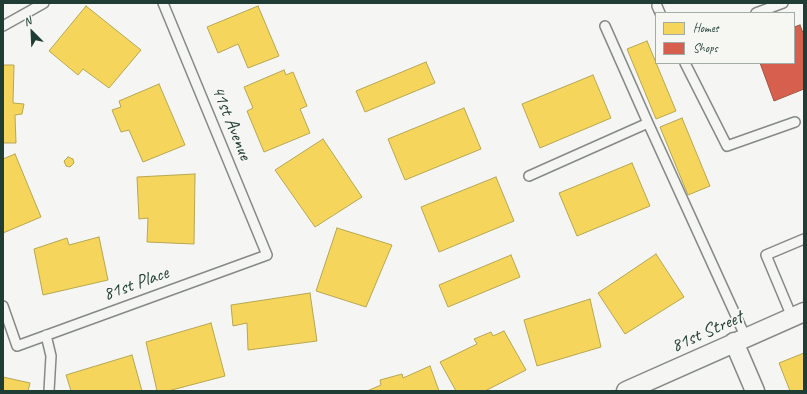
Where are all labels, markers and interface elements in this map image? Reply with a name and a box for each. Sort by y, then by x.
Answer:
north arrow [12,12,52,52]
legend [655,12,795,64]
text: N [21,13,33,29]
text: Homes [693,20,719,36]
text: Shops [693,40,718,56]
street label: 41st Avenue [206,83,256,163]
street label: 81st Place [100,262,172,306]
street label: 81st Street [668,306,746,358]

